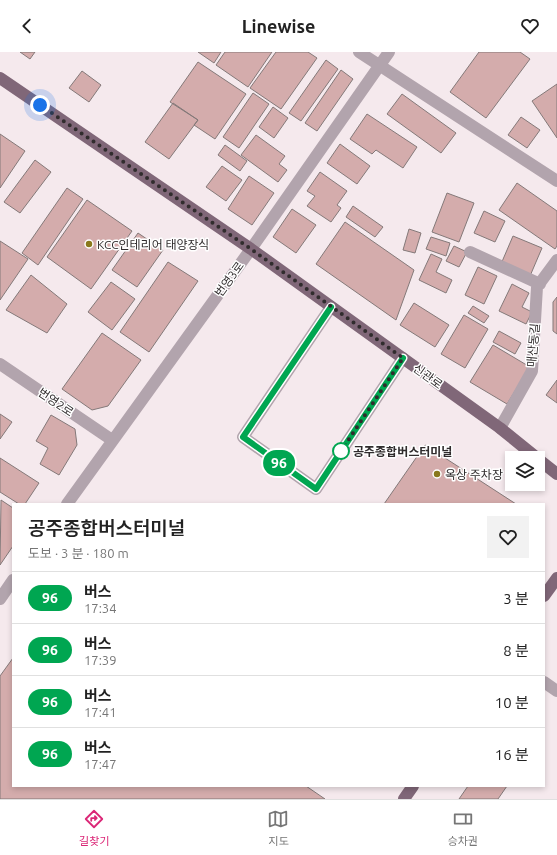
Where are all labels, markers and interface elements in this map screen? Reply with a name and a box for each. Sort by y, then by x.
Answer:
icon: back [16,15,38,37]
icon: heart [519,15,541,37]
text: Linewise [242,16,315,36]
your location [30,95,50,115]
place label: KCC인테리어 태양장식 [97,238,210,251]
marker: KCC인테리어 태양장식 [84,239,94,249]
street label: 번영3로 [212,259,246,299]
street label: 매산동길 [525,322,541,368]
street label: 신관로 [411,361,445,391]
street label: 번영2로 [36,385,76,419]
marker: 공주종합버스터미널 [332,442,350,460]
place label: 공주종합버스터미널 [353,445,452,458]
line badge: 96 [261,450,297,476]
map controls [505,451,545,491]
button: layers [505,451,545,491]
text: 96 [271,455,287,471]
place label: 옥상 주차장 [445,468,503,481]
marker: 옥상 주차장 [432,469,442,479]
button: heart [487,516,529,558]
text: 공주종합버스터미널 [28,517,185,539]
text: 도보 · 3 분 · 180 m [28,546,129,560]
text: 버스 [84,583,112,600]
text: 96 [42,590,58,606]
text: 3 분 [503,590,529,607]
text: 17:34 [84,601,117,615]
text: 버스 [84,635,112,652]
text: 96 [42,642,58,658]
text: 8 분 [503,642,529,659]
text: 17:39 [84,653,117,667]
text: 버스 [84,687,112,704]
text: 96 [42,694,58,710]
text: 10 분 [495,694,529,711]
text: 17:41 [84,705,117,719]
text: 버스 [84,739,112,756]
text: 96 [42,746,58,762]
text: 16 분 [495,746,529,763]
text: 17:47 [84,757,117,771]
tab: 길찾기 [79,808,109,848]
tab: 지도 [267,808,289,848]
tab: 승차권 [448,808,478,848]

